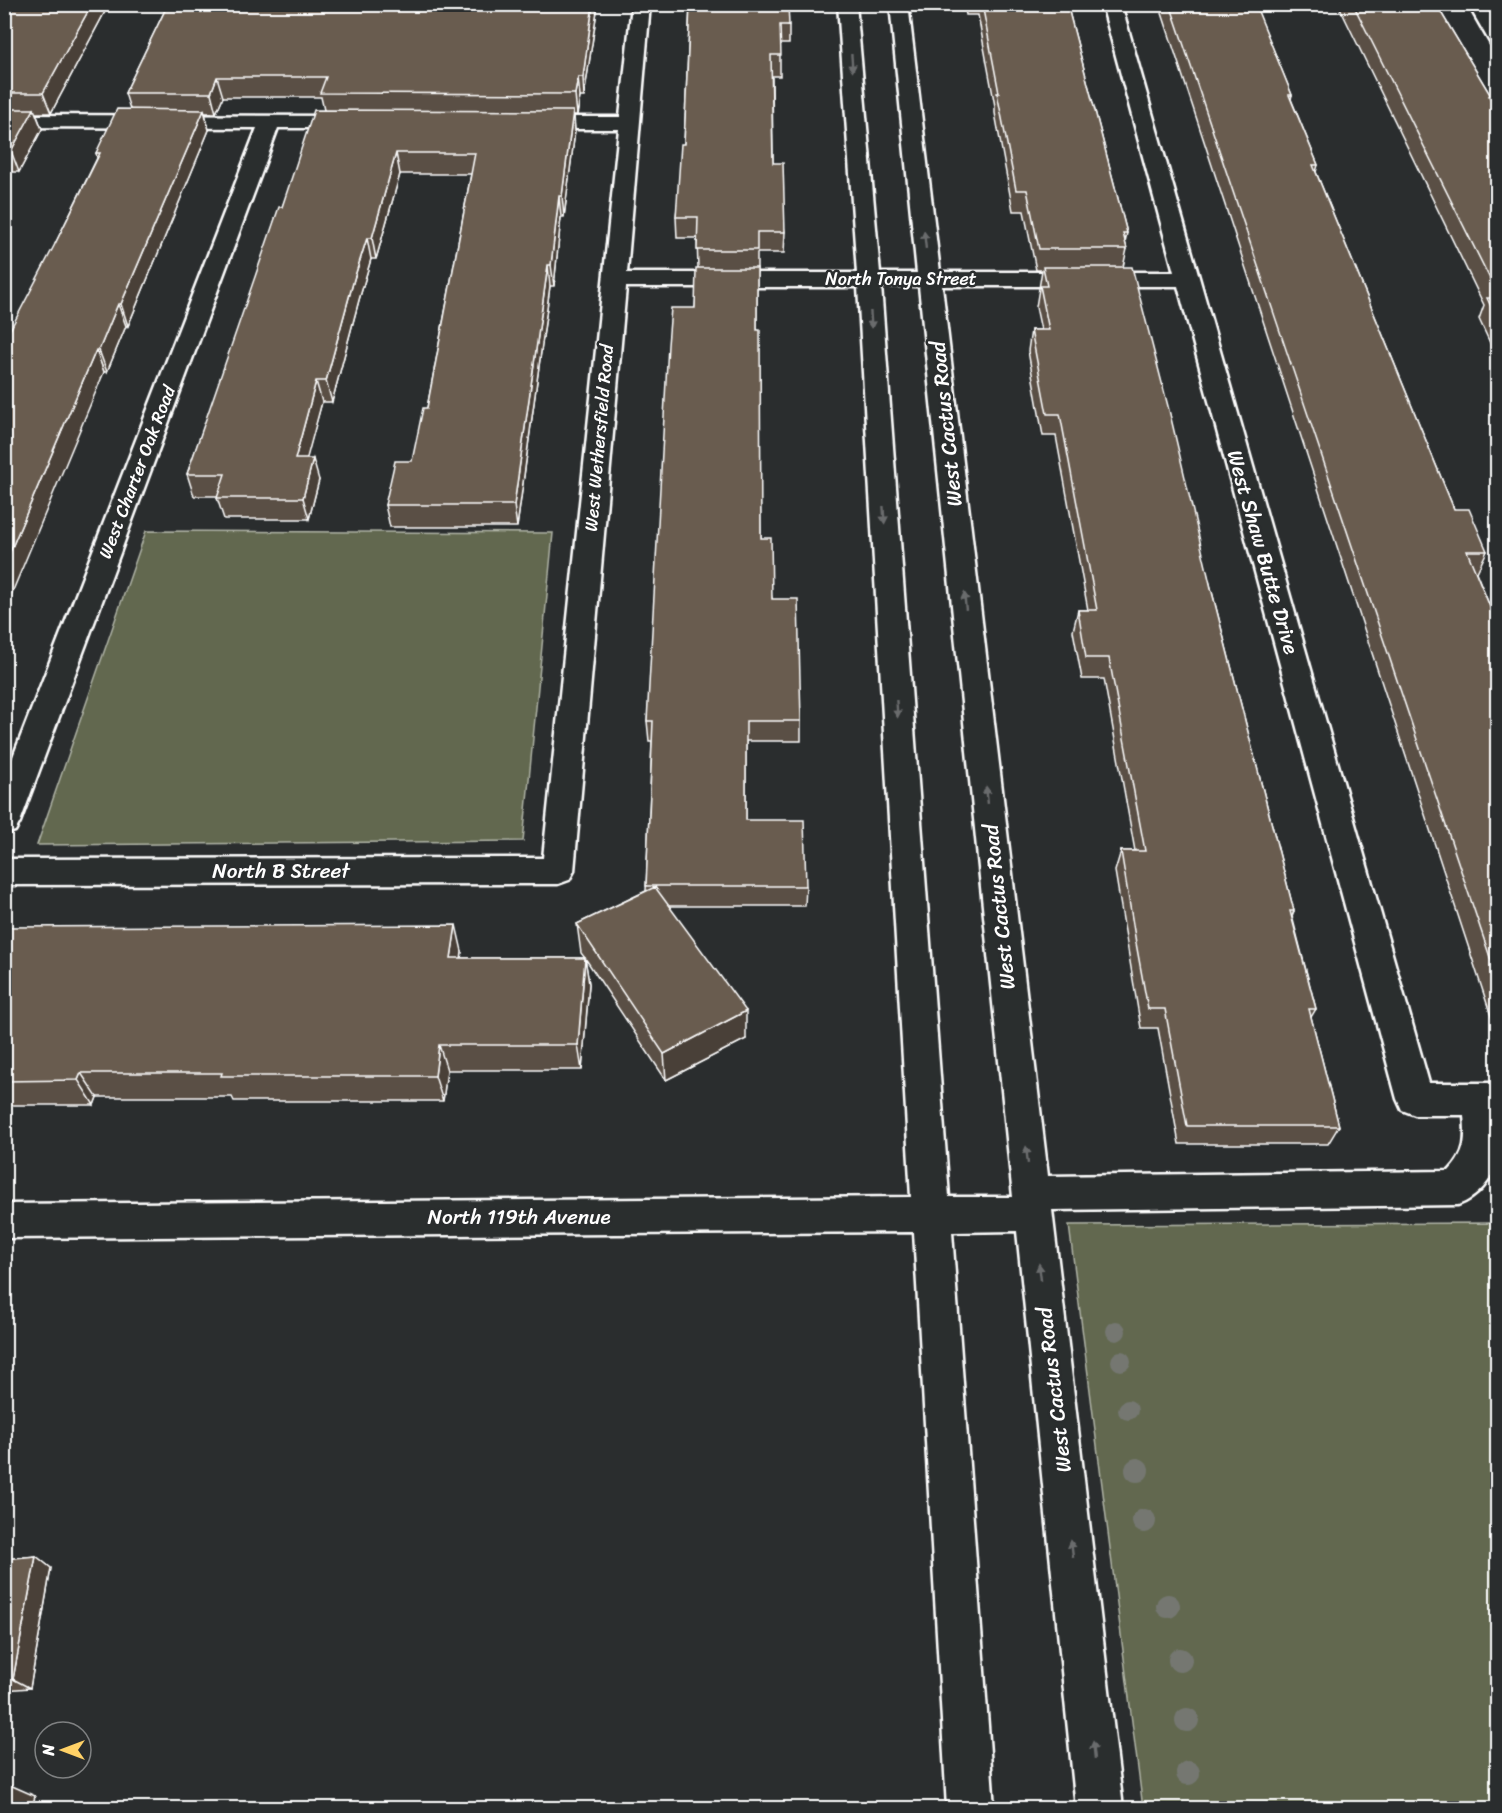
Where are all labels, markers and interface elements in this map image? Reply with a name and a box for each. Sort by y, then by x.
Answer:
one-way arrow [847,53,857,72]
one-way arrow [920,230,930,249]
street label: North Tonya Street [825,263,977,295]
one-way arrow [867,311,876,330]
street label: West Cactus Road [918,338,974,509]
street label: West Wethersfield Road [575,342,623,533]
street label: West Charter Oak Road [89,379,185,563]
street label: West Shaw Butte Drive [1216,445,1310,659]
one-way arrow [880,505,889,524]
one-way arrow [960,591,970,610]
one-way arrow [893,700,902,719]
one-way arrow [982,785,992,804]
street label: West Cactus Road [971,821,1027,992]
street label: North B Street [212,852,351,890]
one-way arrow [1022,1146,1032,1165]
street label: North 119th Avenue [427,1198,611,1236]
one-way arrow [1035,1262,1045,1281]
street label: West Cactus Road [1025,1303,1083,1475]
one-way arrow [1067,1539,1077,1558]
north arrow [33,1720,93,1780]
one-way arrow [1089,1741,1099,1760]
text: N [34,1744,63,1757]

